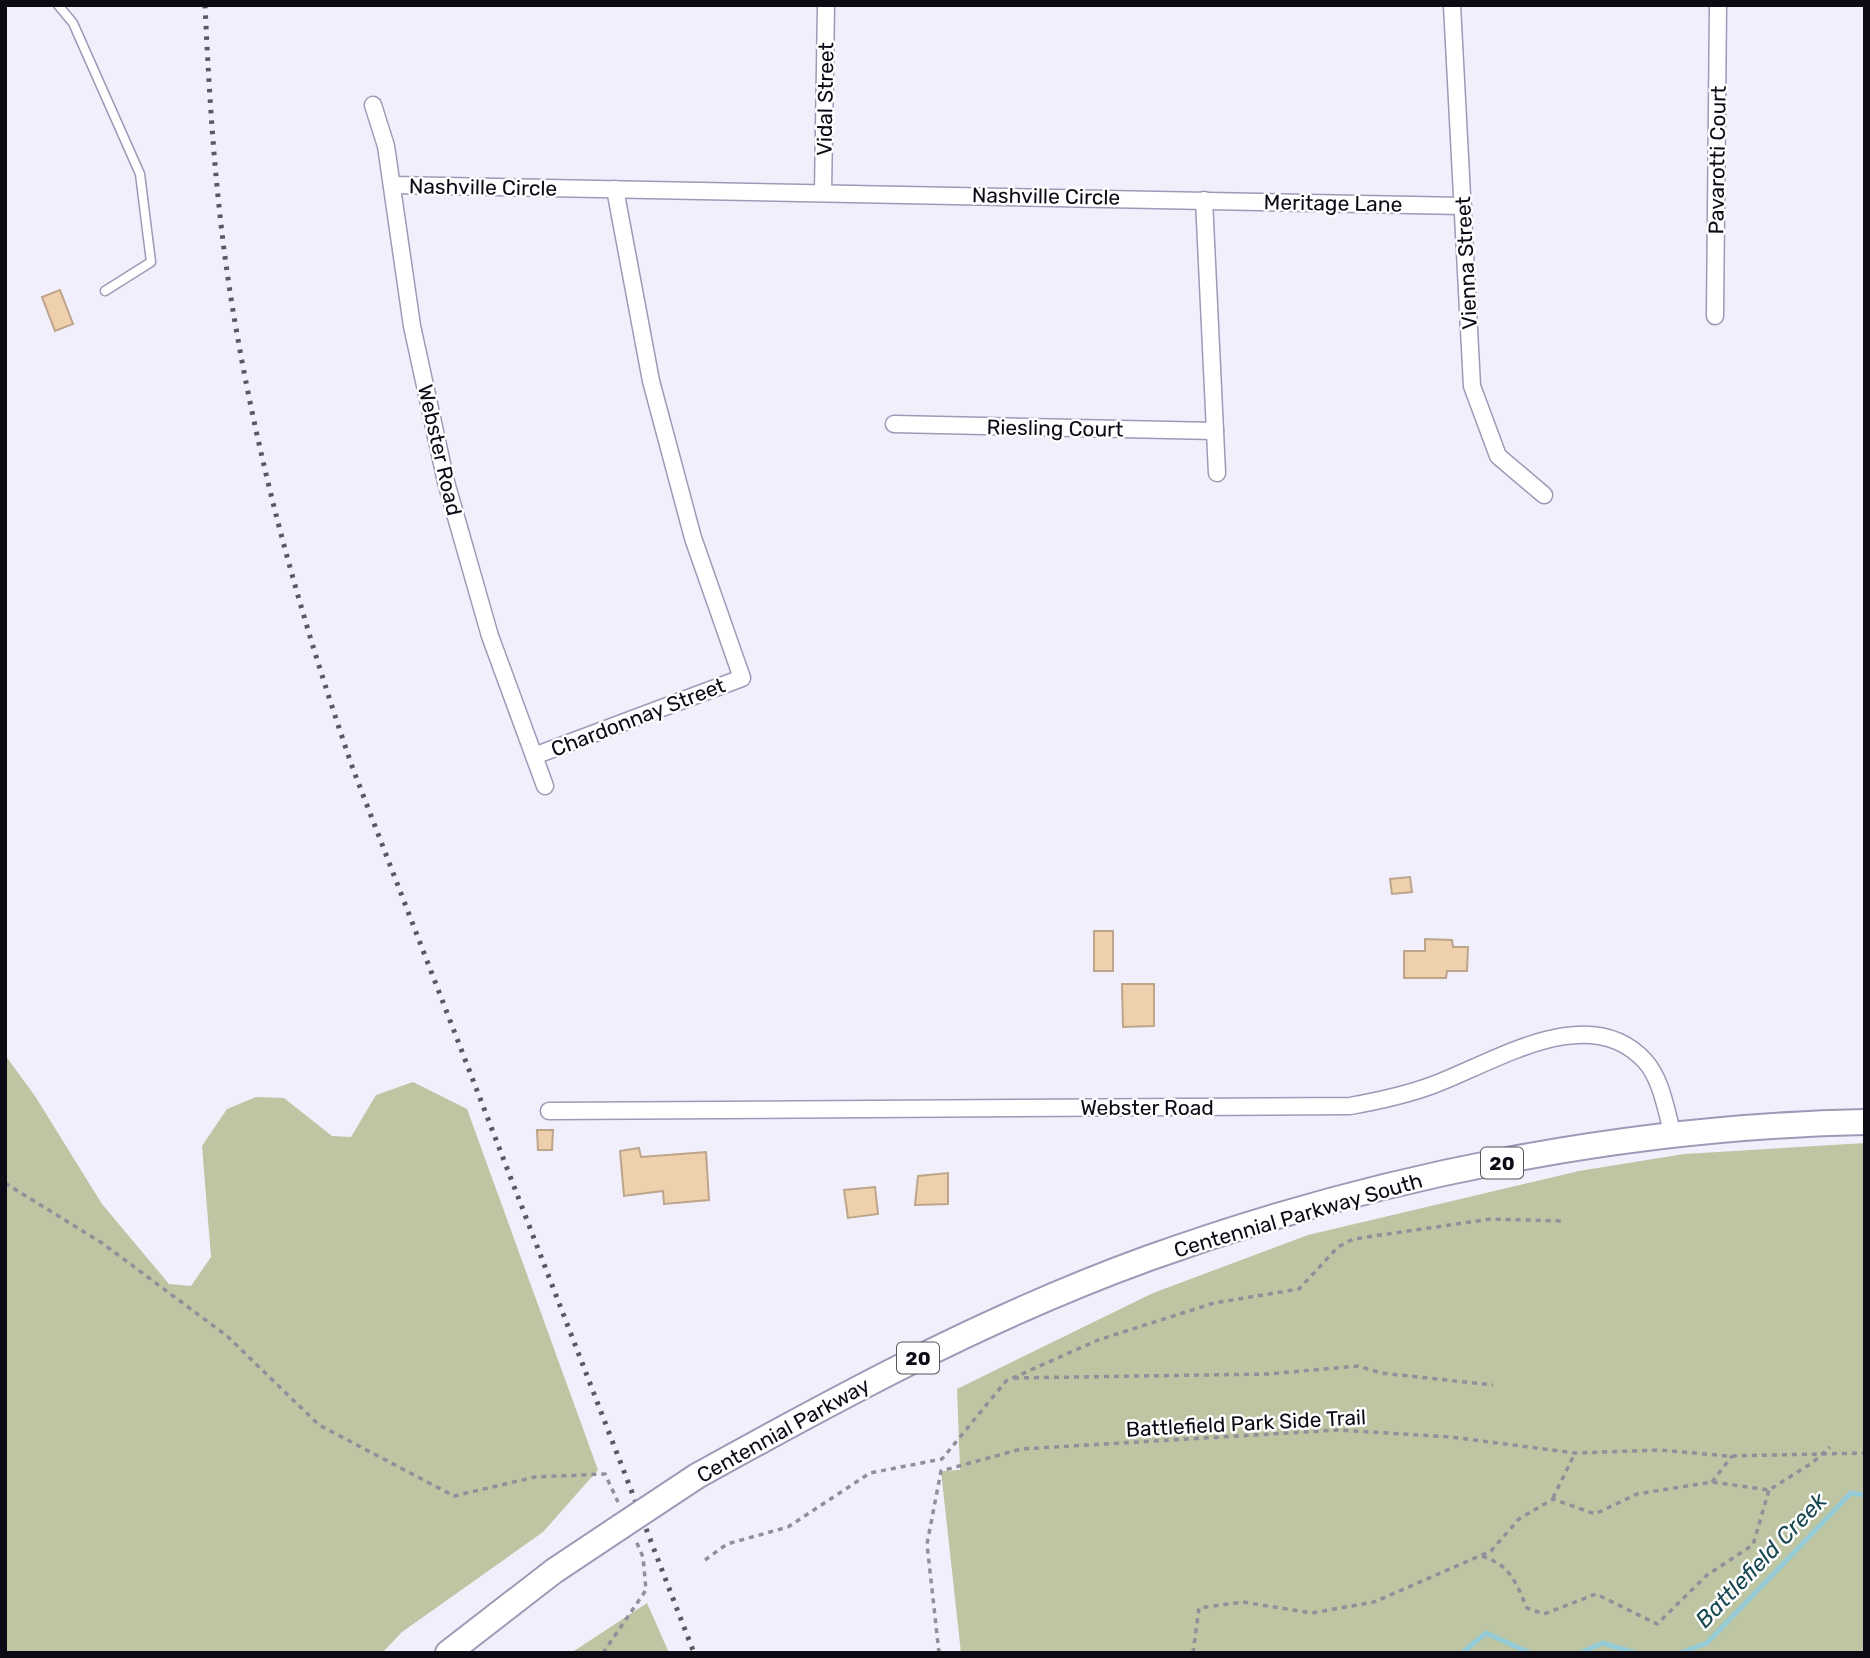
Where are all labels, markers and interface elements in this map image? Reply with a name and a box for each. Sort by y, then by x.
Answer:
street label: Vidal Street [812,42,838,156]
street label: Pavarotti Court [1703,85,1731,235]
street label: Nashville Circle [409,173,557,201]
street label: Nashville Circle [972,182,1120,210]
street label: Meritage Lane [1263,189,1403,217]
street label: Vienna Street [1450,196,1482,330]
street label: Webster Road [413,382,467,518]
street label: Riesling Court [986,414,1124,442]
street label: Chardonnay Street [547,672,729,762]
street label: Webster Road [1080,1095,1214,1120]
road number: 20 [1481,1148,1523,1178]
street label: Centennial Parkway South [1171,1168,1425,1262]
road number: 20 [897,1342,939,1374]
street label: Centennial Parkway [692,1372,874,1488]
street label: Battlefield Park Side Trail [1125,1404,1367,1442]
water label: Battlefield Creek [1690,1486,1833,1633]

